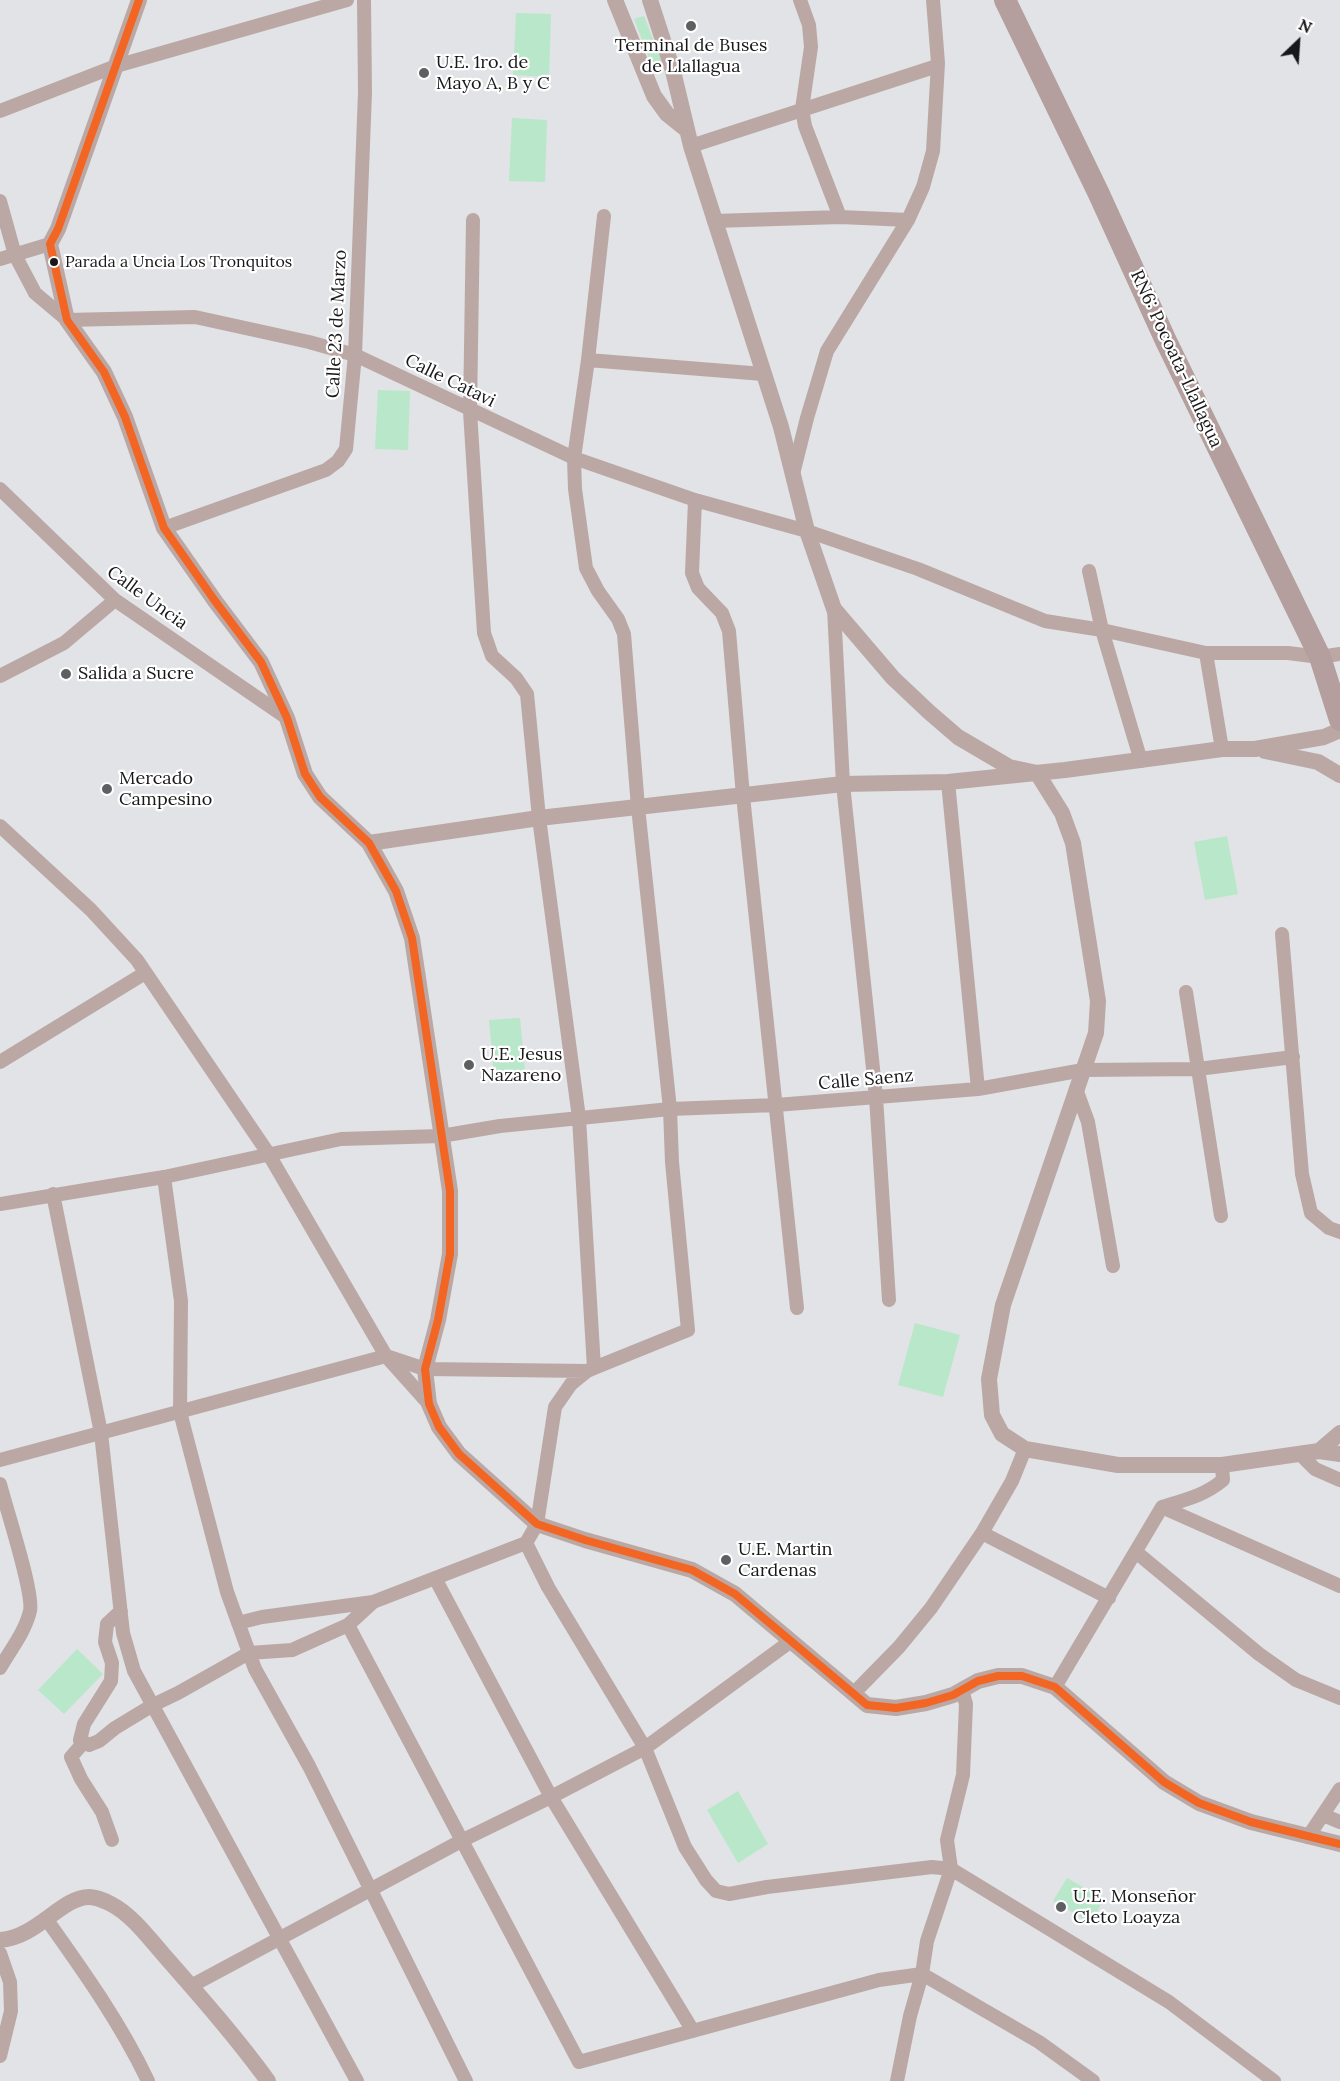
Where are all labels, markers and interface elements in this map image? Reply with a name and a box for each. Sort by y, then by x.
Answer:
north arrow [1268,12,1328,72]
text: N [1296,14,1315,37]
marker: Terminal de Buses de Llallagua [684,19,698,33]
place label: Terminal de Buses de Llallagua [615,35,767,78]
place label: U.E. 1ro. de Mayo A, B y C [436,52,550,94]
marker: U.E. 1ro. de Mayo A, B y C [417,66,431,80]
street label: Calle 23 de Marzo [322,249,352,399]
place label: Parada a Uncia Los Tronquitos [65,252,292,272]
marker: Parada a Uncia Los Tronquitos [48,256,60,268]
street label: RN6: Pocoata-Llallagua [1125,267,1227,451]
street label: Calle Catavi [401,350,499,412]
street label: Calle Uncia [102,561,192,635]
place label: Salida a Sucre [78,663,194,685]
marker: Salida a Sucre [59,667,73,681]
place label: Mercado Campesino [119,768,212,810]
marker: Mercado Campesino [100,782,114,796]
place label: U.E. Jesus Nazareno [481,1044,562,1086]
marker: U.E. Jesus Nazareno [462,1058,476,1072]
street label: Calle Saenz [817,1065,915,1095]
place label: U.E. Martin Cardenas [738,1539,832,1582]
marker: U.E. Martin Cardenas [719,1553,733,1567]
place label: U.E. Monseñor Cleto Loayza [1073,1886,1196,1928]
marker: U.E. Monseñor Cleto Loayza [1054,1900,1068,1914]

